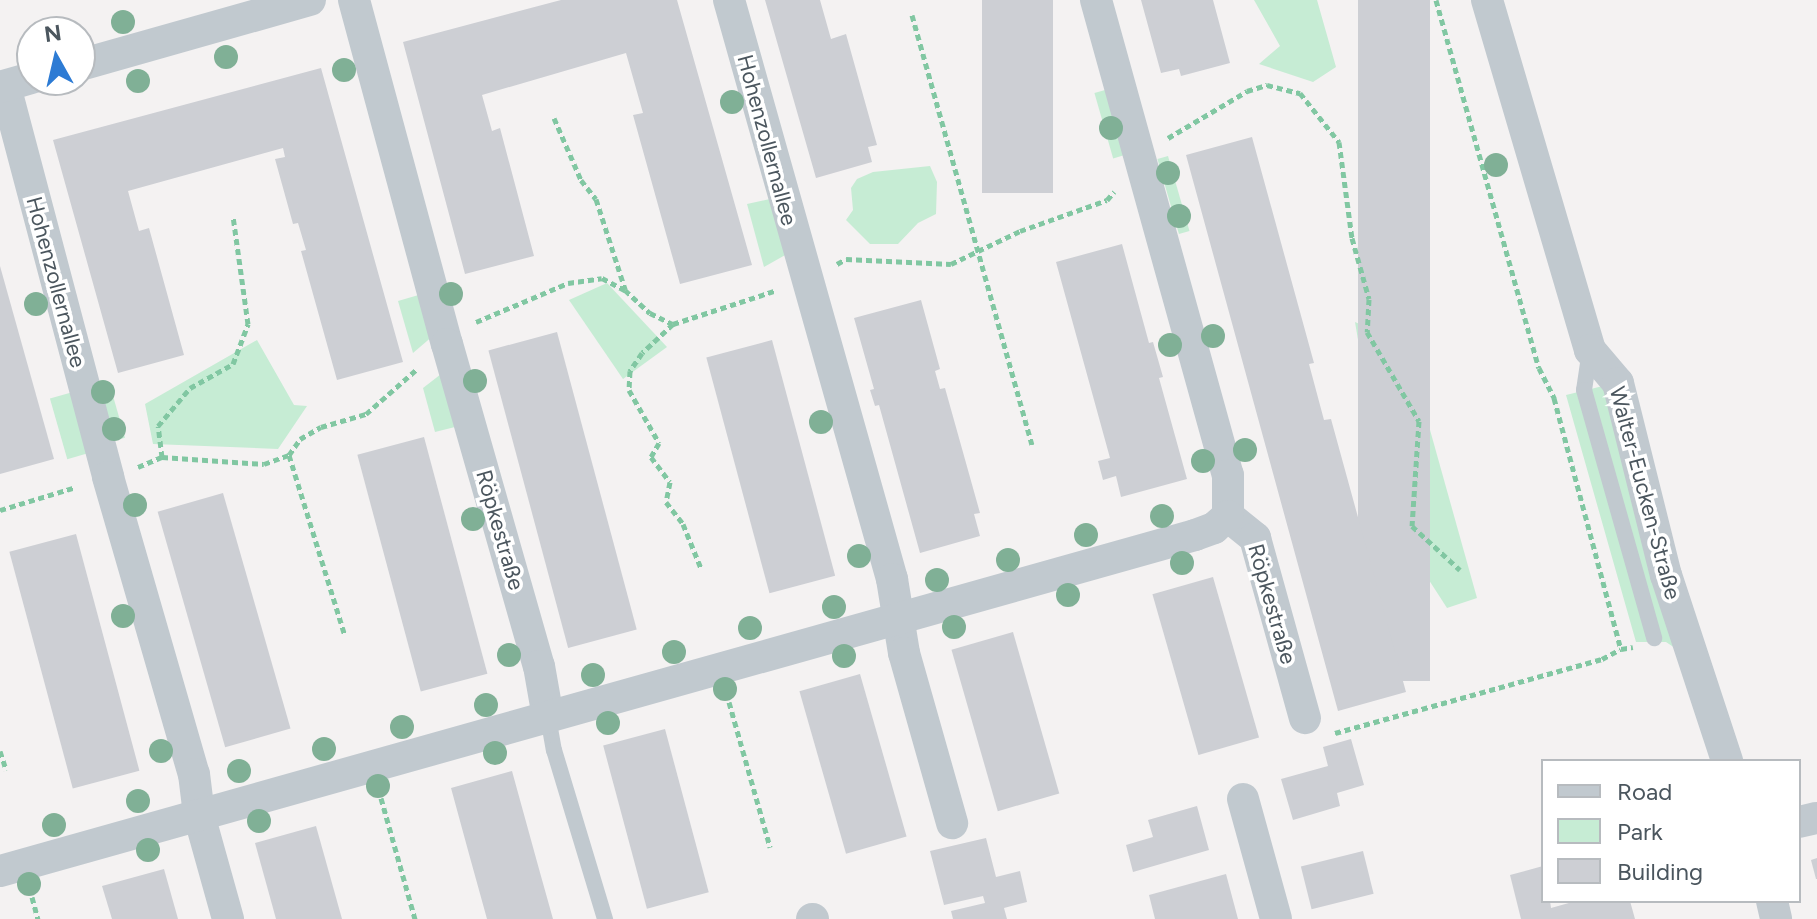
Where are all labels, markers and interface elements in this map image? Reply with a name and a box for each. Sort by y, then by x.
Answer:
north arrow [16,16,96,96]
text: N [43,19,63,48]
street label: Hohenzollernallee [732,52,802,228]
street label: Hohenzollernallee [21,194,91,370]
street label: Walter-Eucken-Straße [1604,384,1686,602]
street label: Röpkestraße [470,467,530,593]
street label: Röpkestraße [1242,541,1302,667]
legend [1541,759,1801,903]
text: Road [1617,777,1672,806]
text: Park [1617,817,1663,846]
text: Building [1617,857,1703,886]

